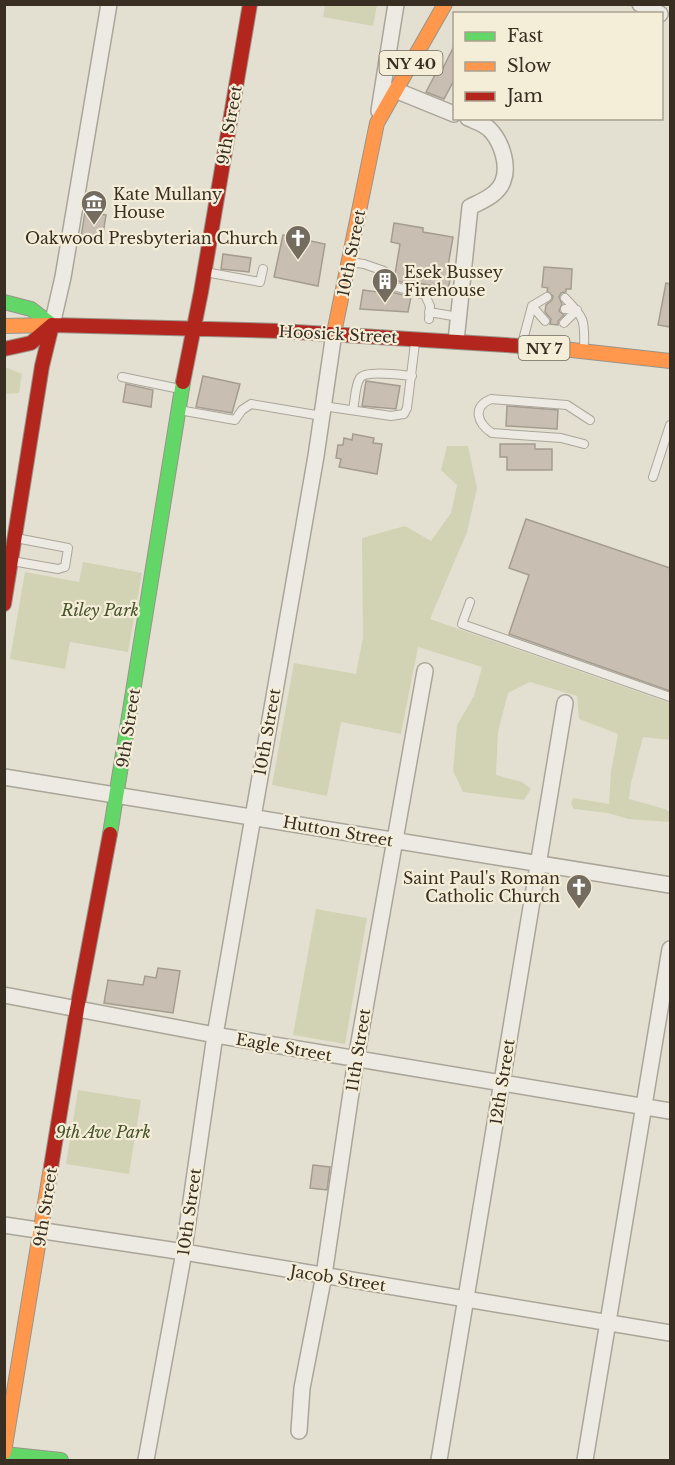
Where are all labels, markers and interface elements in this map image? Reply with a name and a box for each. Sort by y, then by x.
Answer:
legend [453,12,663,120]
text: Fast [507,25,544,47]
road number: NY 40 [380,51,442,75]
text: Slow [507,55,552,77]
street label: 9th Street [212,84,246,166]
text: Jam [505,85,543,107]
place label: Kate Mullany House [113,184,223,222]
museum icon: Kate Mullany House [79,188,109,226]
street label: 10th Street [333,208,369,298]
church icon: Oakwood Presbyterian Church [283,223,313,261]
place label: Oakwood Presbyterian Church [25,228,278,248]
place label: Esek Bussey Firehouse [404,262,504,300]
building icon: Esek Bussey Firehouse [370,266,400,304]
street label: Hoosick Street [278,321,398,347]
road number: NY 7 [518,336,570,360]
park label: Riley Park [60,600,139,620]
street label: 9th Street [112,687,144,769]
street label: 10th Street [249,687,285,777]
street label: Hutton Street [281,811,395,851]
place label: Saint Paul's Roman Catholic Church [403,868,560,906]
church icon: Saint Paul's Roman Catholic Church [564,872,594,910]
street label: 11th Street [342,1007,374,1093]
street label: Eagle Street [234,1029,334,1065]
street label: 12th Street [485,1038,519,1126]
park label: 9th Ave Park [55,1122,151,1142]
street label: 9th Street [29,1166,61,1248]
street label: 10th Street [173,1167,205,1257]
street label: Jacob Street [287,1260,387,1295]

